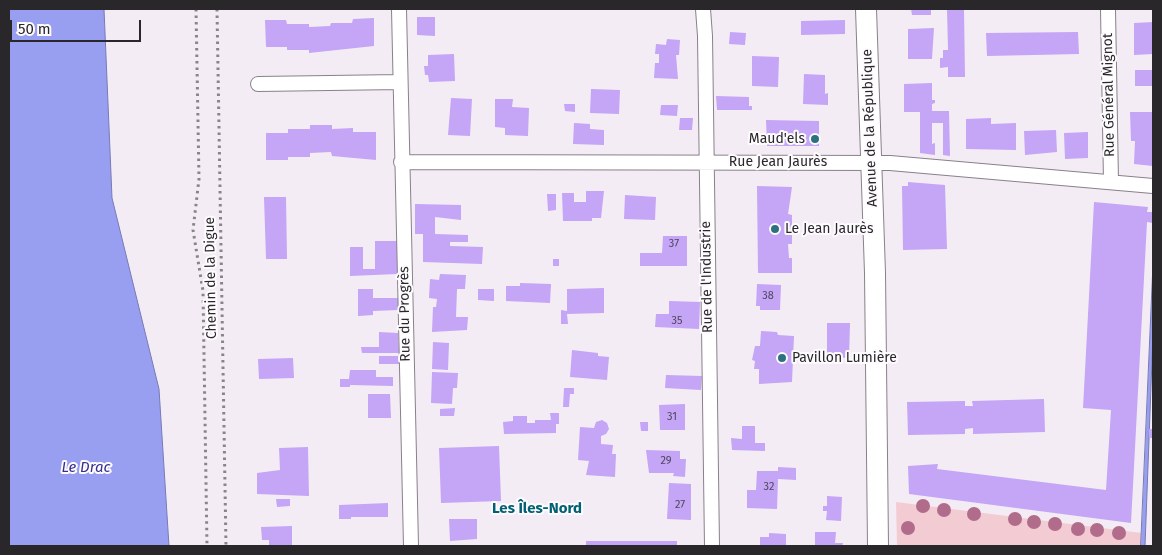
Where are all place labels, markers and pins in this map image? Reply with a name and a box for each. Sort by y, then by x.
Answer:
place label: Maud'els [749,131,805,147]
marker: Maud'els [809,133,821,145]
place label: Le Jean Jaurès [785,221,873,237]
marker: Le Jean Jaurès [769,223,781,235]
place label: Pavillon Lumière [792,350,897,366]
marker: Pavillon Lumière [776,352,788,364]

